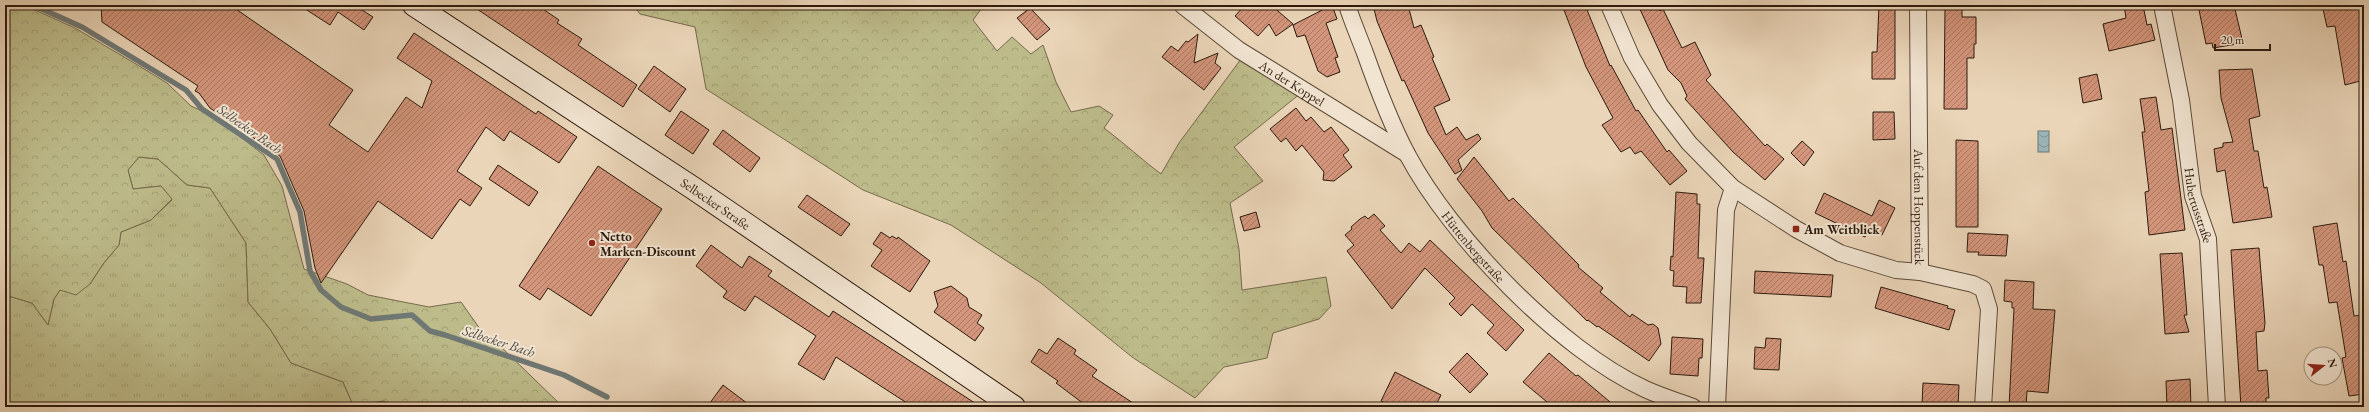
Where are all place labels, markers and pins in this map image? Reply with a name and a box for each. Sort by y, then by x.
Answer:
place label: Am Weitblick [1803,221,1880,238]
marker: Am Weitblick [1791,224,1801,234]
place label: Netto Marken-Discount [600,228,696,260]
marker: Netto Marken-Discount [587,238,597,248]

